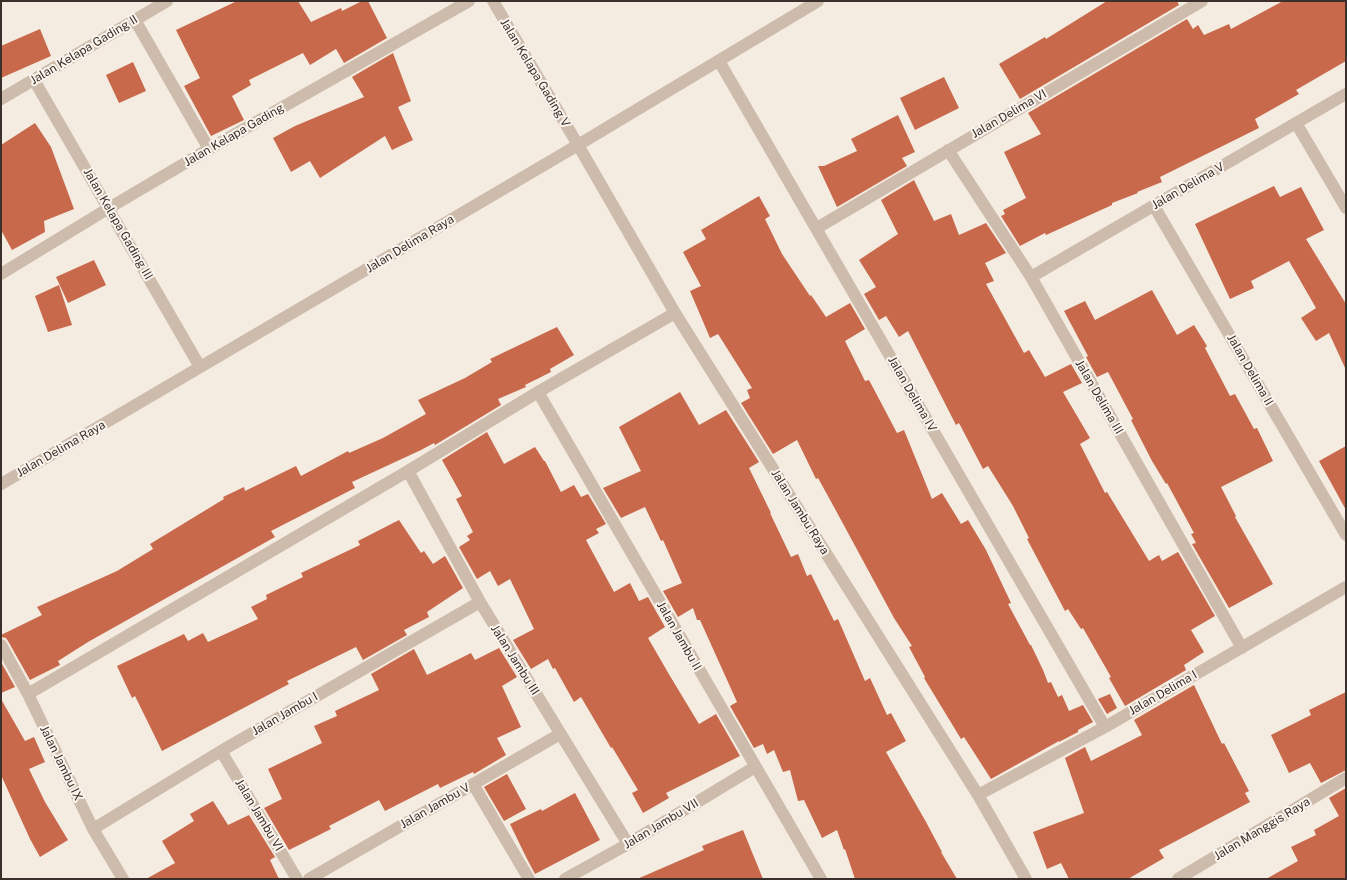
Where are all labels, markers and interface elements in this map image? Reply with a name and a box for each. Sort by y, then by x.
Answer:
street label: Jalan Kelapa Gading II [28,12,140,88]
street label: Jalan Kelapa Gading V [497,16,573,130]
street label: Jalan Delima VI [969,87,1049,141]
street label: Jalan Kelapa Gading [181,101,287,169]
street label: Jalan Delima V [1149,159,1227,213]
street label: Jalan Kelapa Gading III [80,166,156,282]
street label: Jalan Delima Raya [363,212,457,276]
street label: Jalan Delima II [1224,332,1276,408]
street label: Jalan Delima IV [885,354,939,434]
street label: Jalan Delima III [1072,357,1126,437]
street label: Jalan Delima Raya [14,418,108,480]
street label: Jalan Jambu Raya [768,467,832,557]
street label: Jalan Jambu II [654,599,704,673]
street label: Jalan Jambu III [488,622,542,698]
street label: Jalan Delima I [1126,668,1200,718]
street label: Jalan Jambu I [250,689,320,739]
street label: Jalan Jambu IX [37,723,85,803]
street label: Jalan Jambu VI [232,776,286,854]
street label: Jalan Jambu V [398,780,472,832]
street label: Jalan Manggis Raya [1211,795,1313,863]
street label: Jalan Jambu VII [621,796,701,852]

